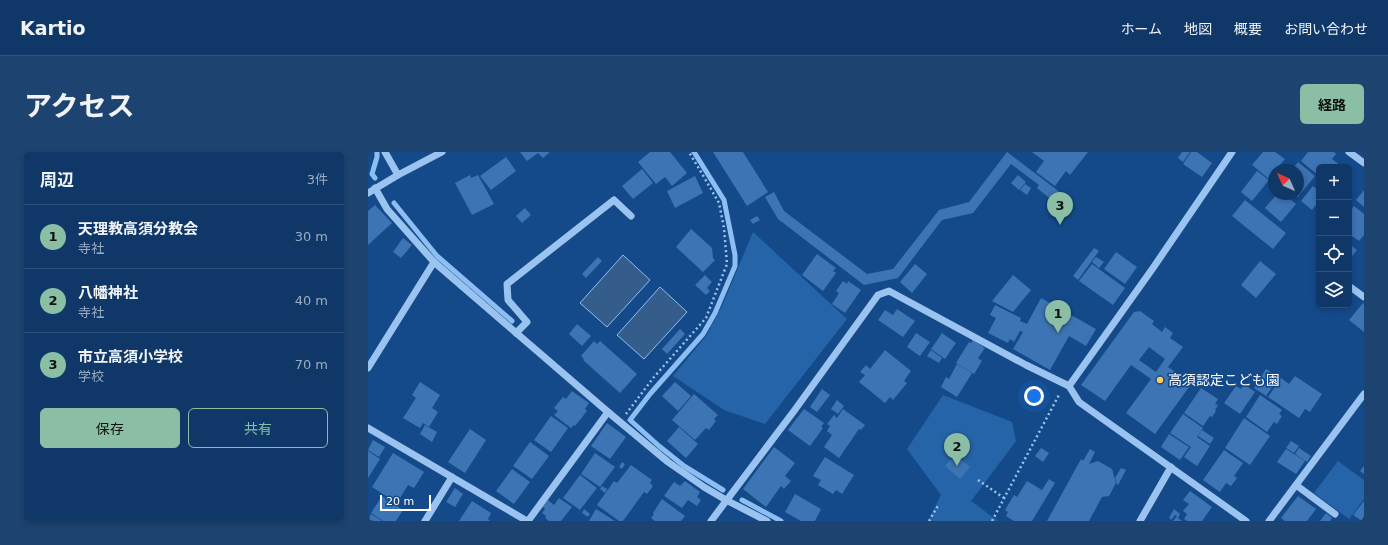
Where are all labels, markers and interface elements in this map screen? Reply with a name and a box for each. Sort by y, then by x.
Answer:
text: Kartio [20,17,86,39]
text: ホーム [1120,21,1162,37]
text: 地図 [1184,21,1212,37]
text: 概要 [1234,21,1262,37]
text: お問い合わせ [1284,21,1368,37]
button: 経路 [1300,84,1364,124]
text: アクセス [24,90,135,123]
north arrow [1268,164,1304,200]
map controls [1316,164,1352,308]
button: + [1316,164,1352,200]
text: 周辺 [40,170,74,190]
text: 3件 [307,172,328,187]
pin: 3 [1047,192,1073,225]
button: − [1316,200,1352,236]
text: 天理教高須分教会 [78,220,198,238]
text: 1 [48,229,58,244]
text: 30 m [295,229,328,244]
button: locate [1316,236,1352,272]
text: 寺社 [78,241,104,256]
button: layers [1316,272,1352,308]
text: 八幡神社 [78,284,138,302]
text: 2 [48,293,58,308]
text: 40 m [295,293,328,308]
pin: 1 [1045,300,1071,333]
text: 寺社 [78,305,104,320]
text: 市立高須小学校 [78,348,183,366]
text: 3 [48,357,58,372]
text: 70 m [295,357,328,372]
text: 学校 [78,369,104,384]
place label: 高須認定こども園 [1168,372,1280,388]
marker: 高須認定こども園 [1155,375,1165,385]
your location [1024,386,1044,406]
button: 保存 [40,408,180,448]
button: 共有 [188,408,328,448]
pin: 2 [944,433,970,466]
scale bar [380,493,431,512]
text: 20 m [386,495,414,508]

